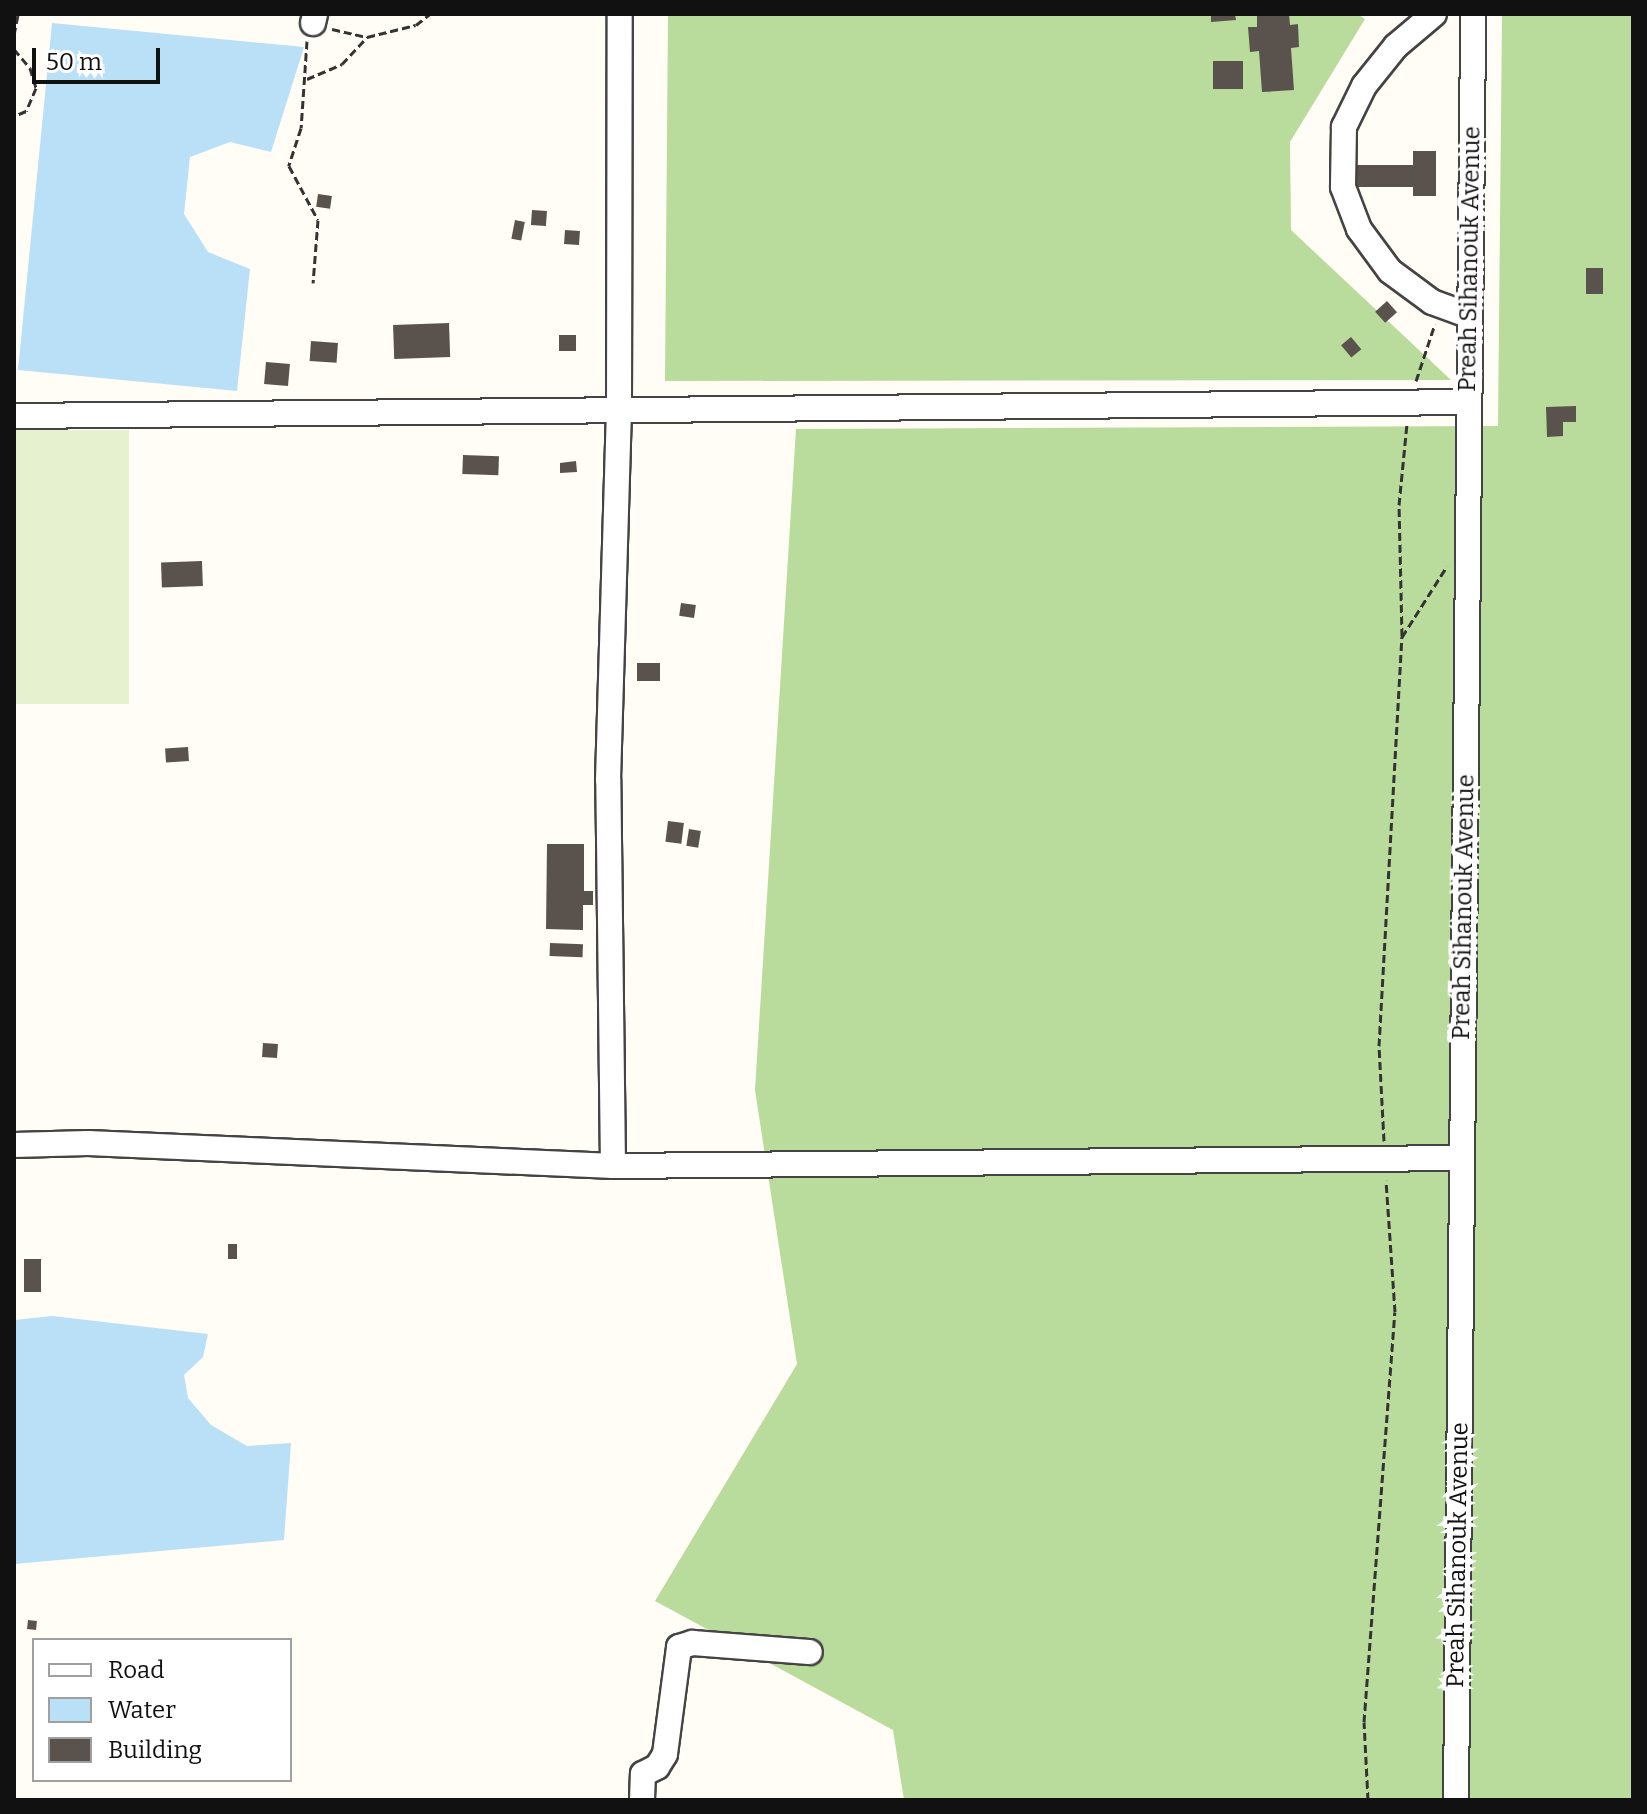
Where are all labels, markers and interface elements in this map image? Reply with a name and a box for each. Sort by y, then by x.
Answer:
scale bar [36,32,164,82]
text: 50 m [46,48,102,76]
street label: Preah Sihanouk Avenue [1453,126,1487,392]
street label: Preah Sihanouk Avenue [1447,774,1481,1040]
street label: Preah Sihanouk Avenue [1441,1422,1475,1688]
legend [32,1638,292,1782]
text: Road [108,1656,164,1684]
text: Water [108,1696,176,1724]
text: Building [108,1736,202,1764]

